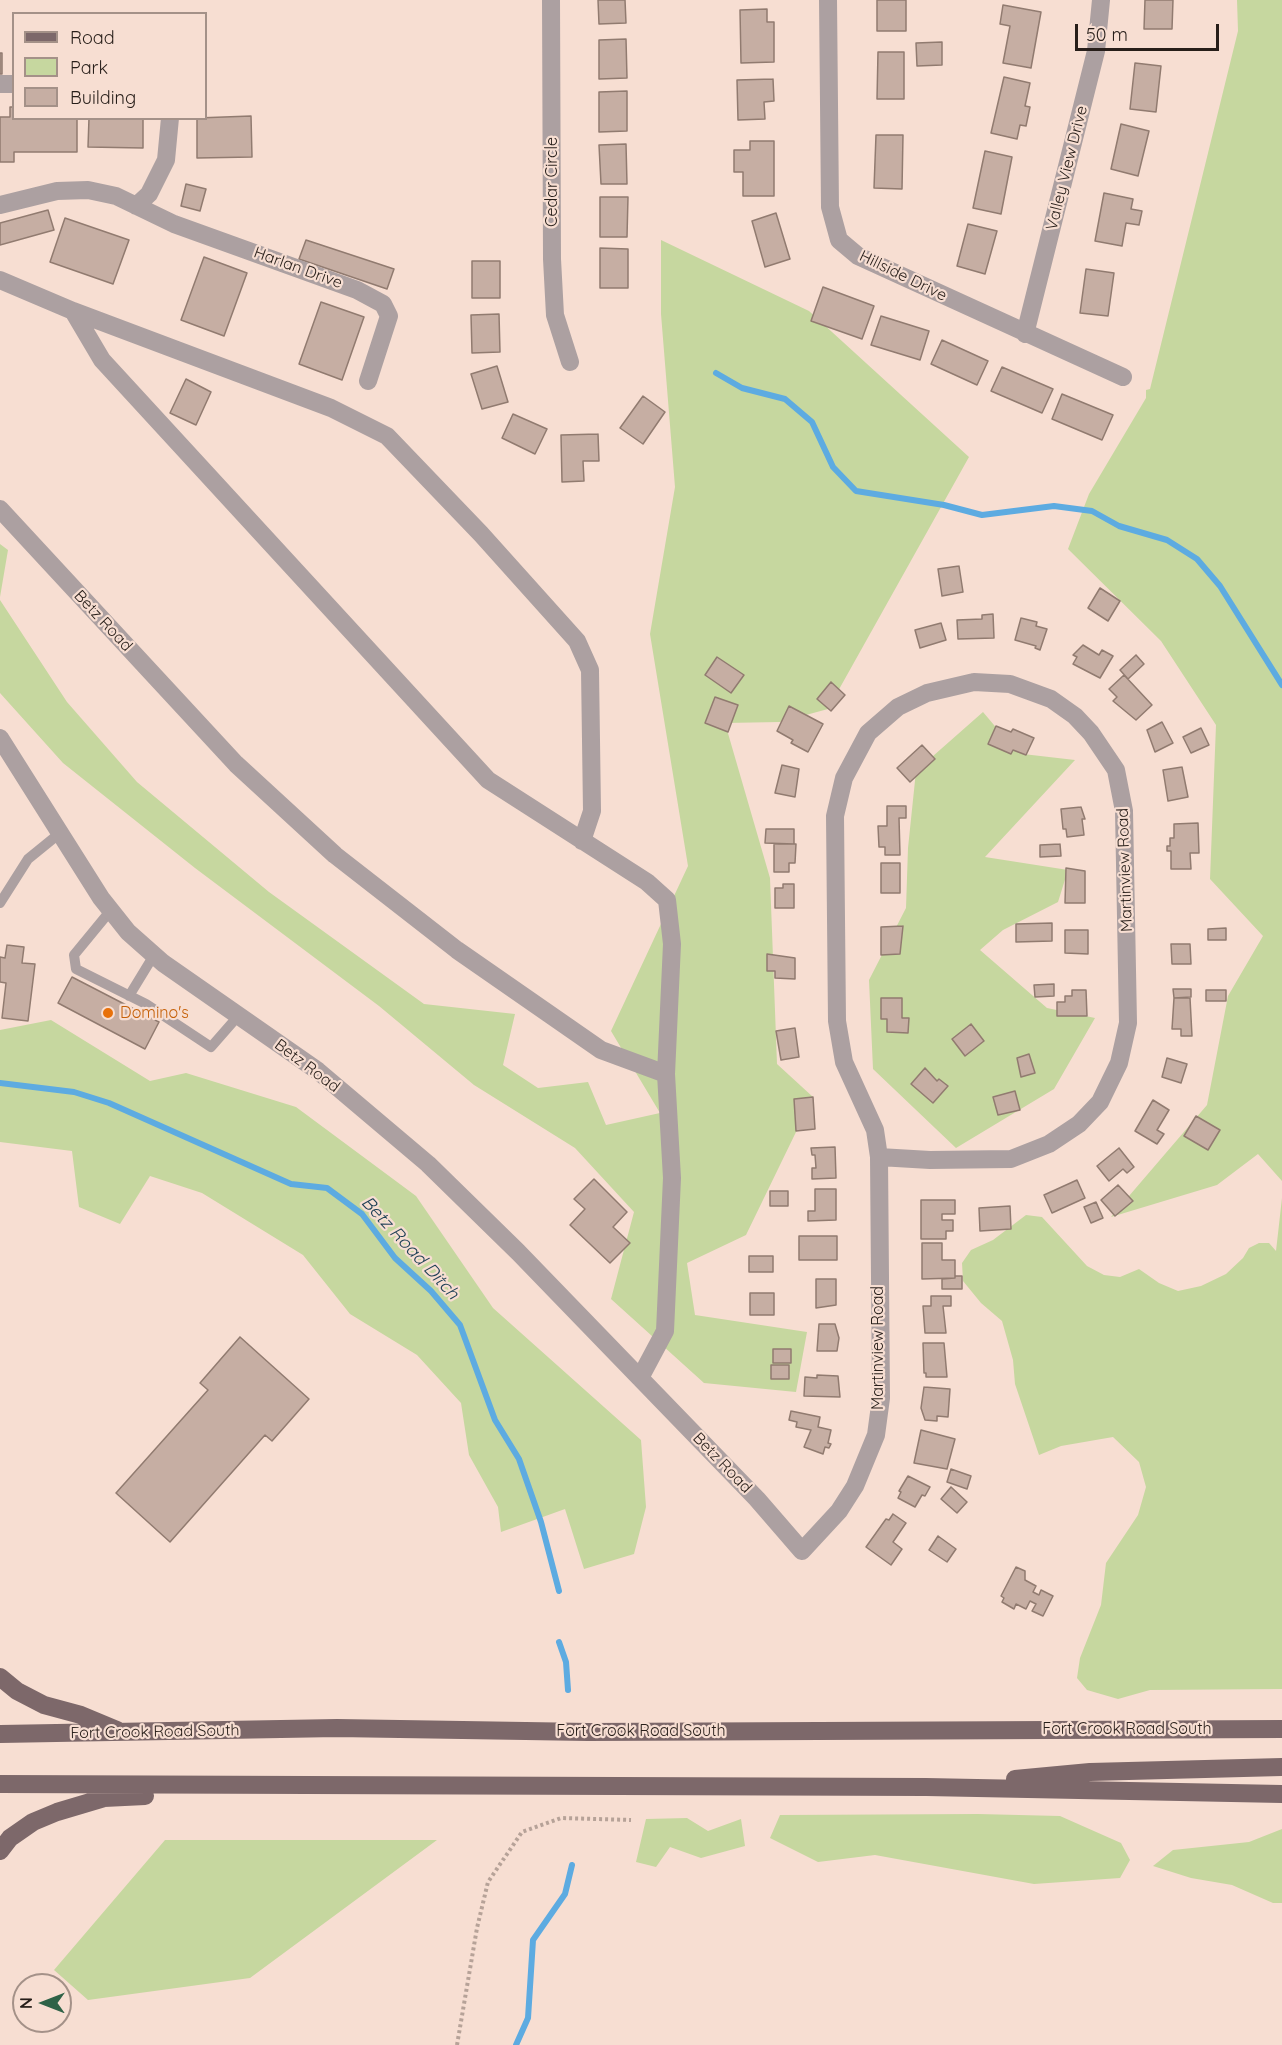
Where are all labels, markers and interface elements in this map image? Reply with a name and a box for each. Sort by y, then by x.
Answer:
legend [12,12,207,120]
scale bar [1078,12,1222,50]
text: 50 m [1086,23,1128,46]
text: Road [70,26,115,49]
text: Park [70,56,108,79]
text: Building [70,86,136,109]
street label: Valley View Drive [1042,104,1092,232]
street label: Cedar Circle [542,137,562,227]
street label: Harlan Drive [251,243,345,293]
street label: Hillside Drive [856,247,950,305]
street label: Betz Road [70,586,136,656]
street label: Martinview Road [1113,808,1137,932]
place label: Domino's [120,1003,189,1023]
marker: Domino's [101,1006,115,1020]
street label: Betz Road [271,1035,343,1097]
water label: Betz Road Ditch [357,1192,463,1304]
street label: Martinview Road [868,1286,888,1410]
street label: Betz Road [688,1429,756,1497]
street label: Fort Crook Road South [1042,1719,1212,1739]
street label: Fort Crook Road South [70,1721,240,1743]
street label: Fort Crook Road South [556,1721,726,1741]
north arrow [12,1973,72,2033]
text: N [16,1997,36,2009]

